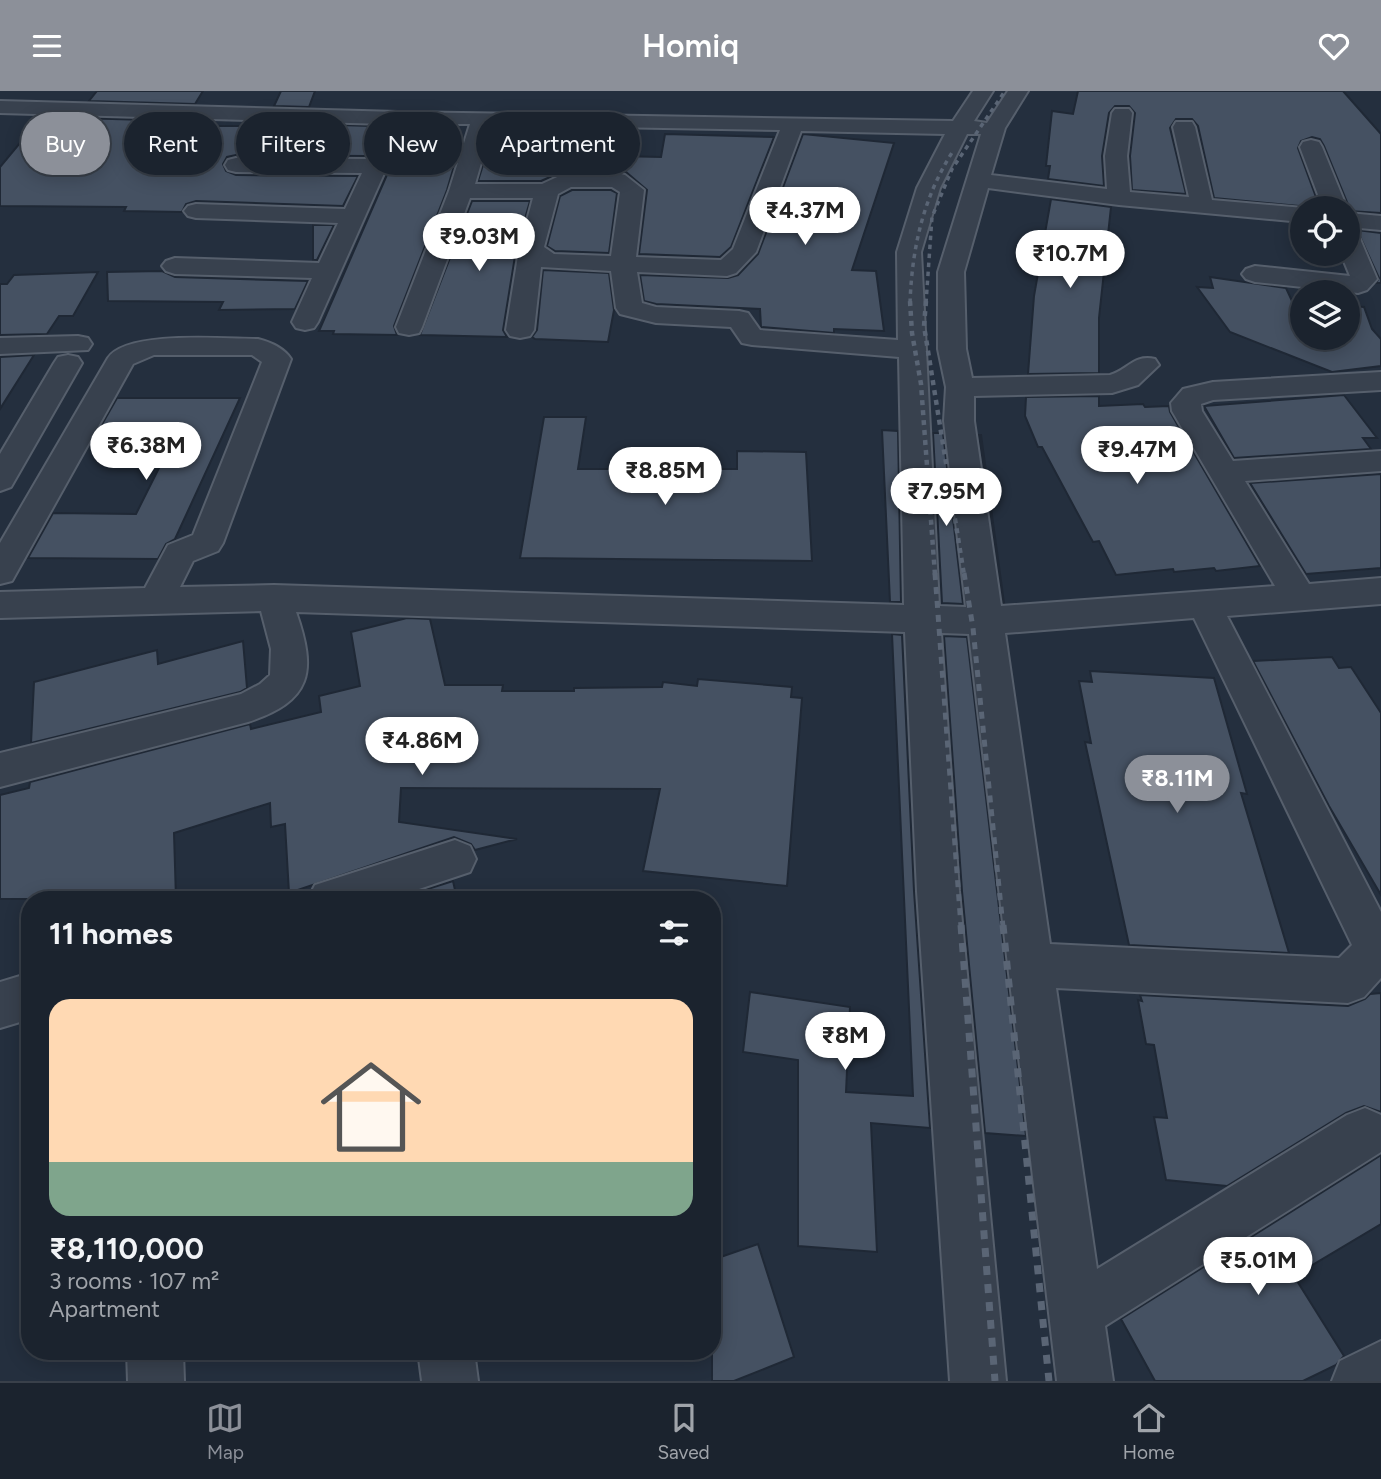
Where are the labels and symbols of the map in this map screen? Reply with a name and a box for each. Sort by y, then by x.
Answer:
pin: ₹4.37M [748,187,862,247]
pin: ₹9.03M [422,213,536,273]
pin: ₹10.7M [1013,231,1127,290]
pin: ₹6.38M [89,423,203,482]
pin: ₹9.47M [1080,427,1194,486]
pin: ₹8.85M [608,447,722,507]
pin: ₹7.95M [889,469,1003,528]
pin: ₹4.86M [365,717,479,777]
pin: ₹8.11M [1120,755,1234,815]
pin: ₹8M [811,1013,879,1072]
pin: ₹5.01M [1201,1237,1315,1297]

